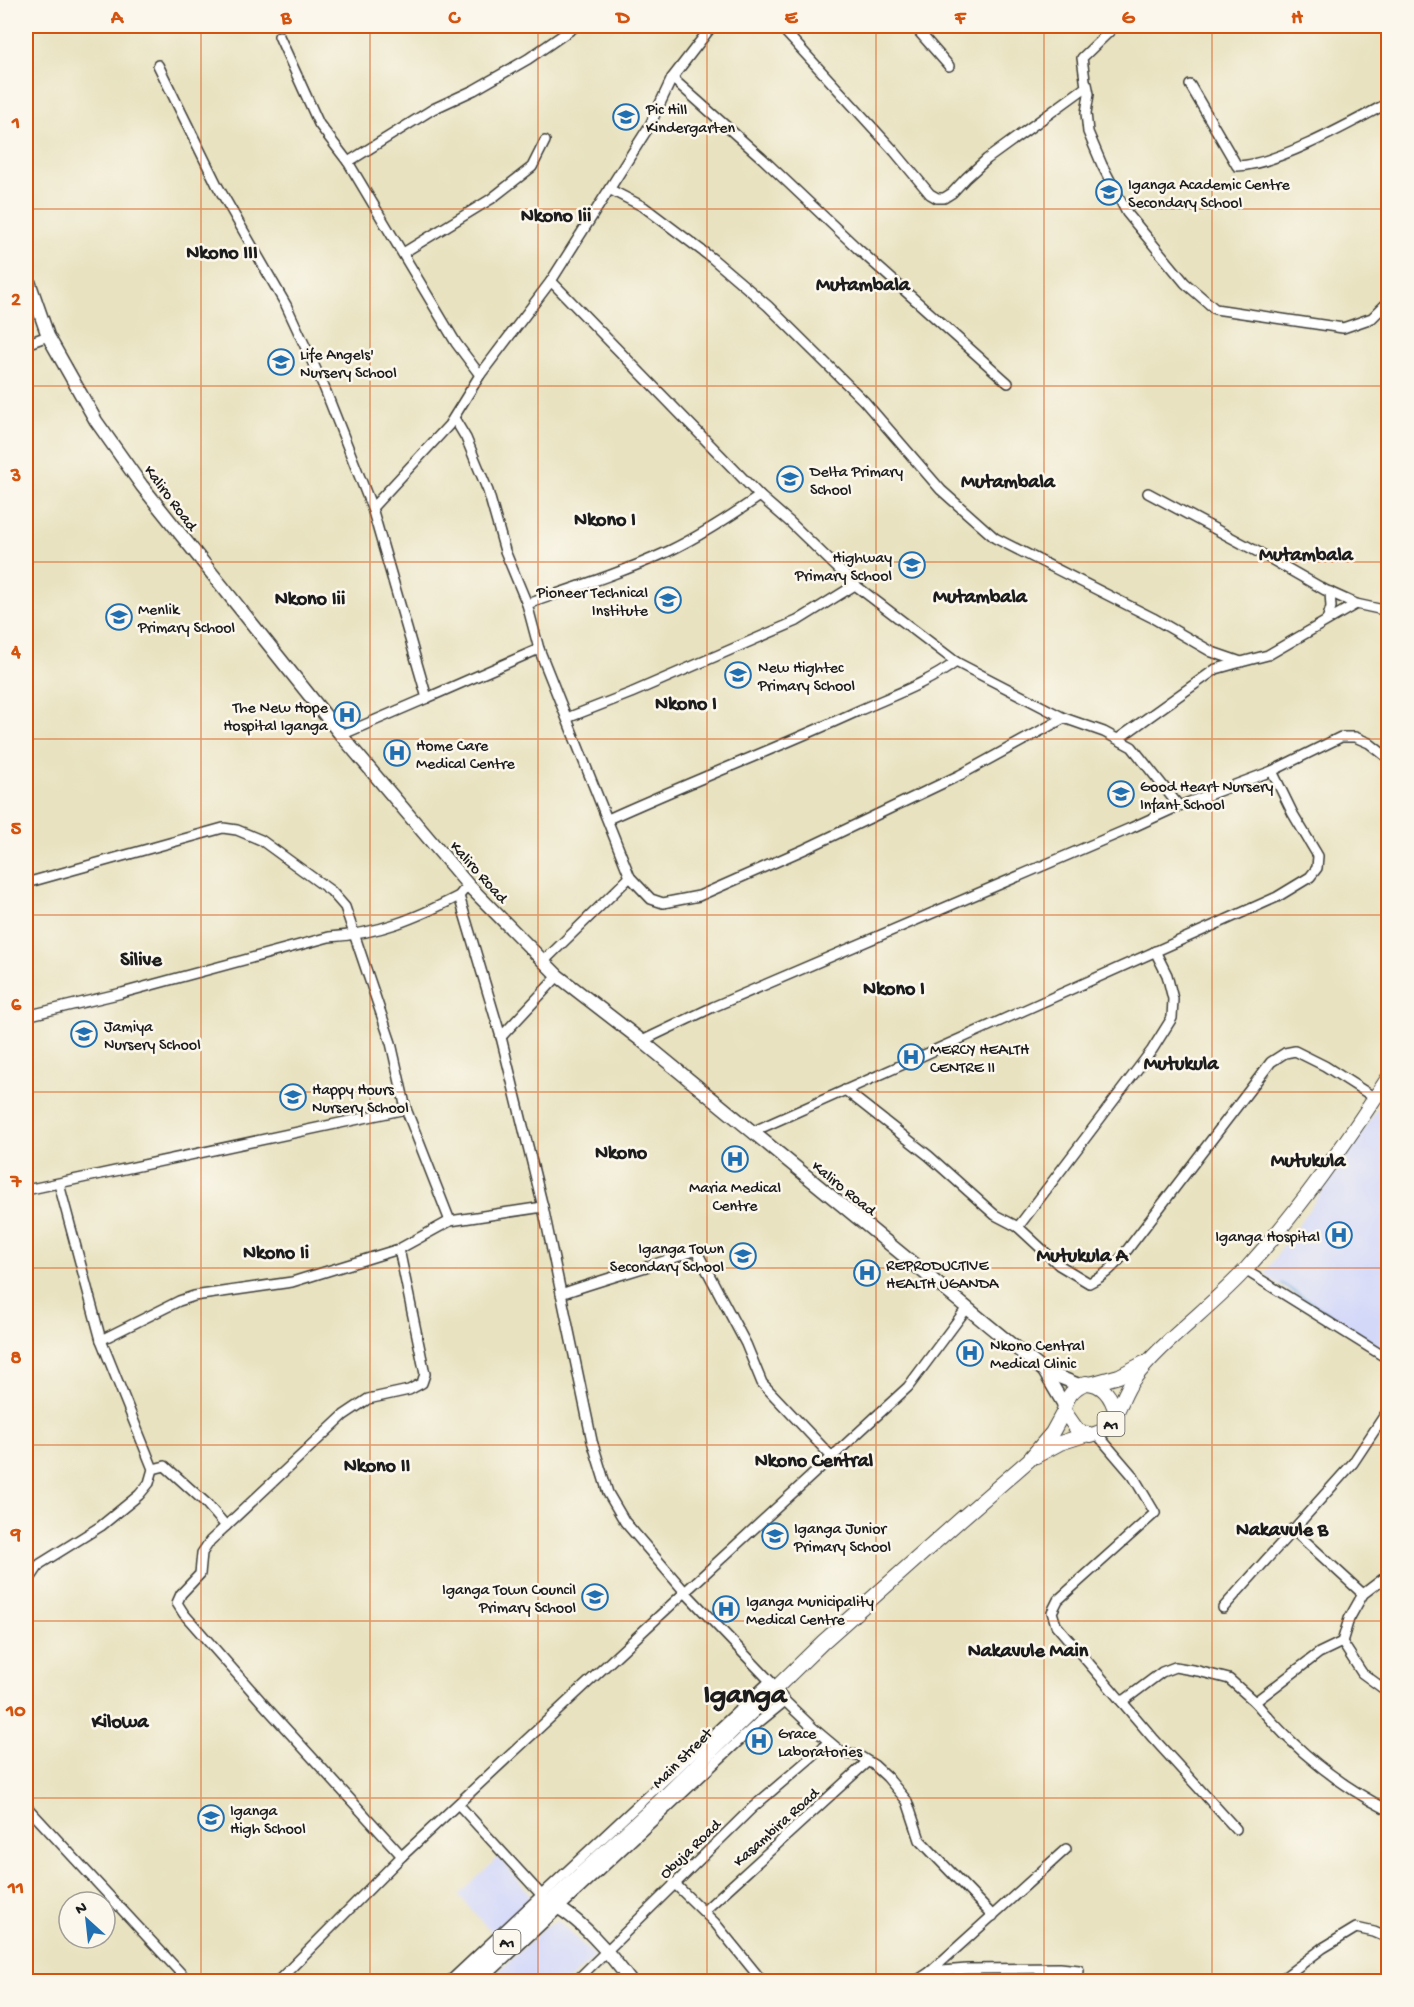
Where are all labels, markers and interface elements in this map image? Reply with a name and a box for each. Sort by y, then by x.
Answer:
text: A [110,8,125,31]
text: B [280,8,292,31]
text: C [448,8,462,31]
text: D [614,8,630,31]
text: E [785,8,799,31]
text: F [954,8,967,31]
text: G [1122,8,1136,31]
text: H [1291,8,1303,31]
school or university icon: Pic Hill Kindergarten [611,102,641,132]
place label: Pic Hill Kindergarten [645,102,736,139]
text: 1 [11,113,20,136]
school or university icon: Iganga Academic Centre Secondary School [1094,177,1124,207]
place label: Iganga Academic Centre Secondary School [1128,177,1290,214]
district label: Nkono Iii [521,206,591,229]
district label: Nkono III [186,243,258,266]
district label: Mutambala [816,275,911,298]
text: 2 [11,290,21,313]
school or university icon: Life Angels' Nursery School [266,347,296,377]
place label: Life Angels' Nursery School [300,347,397,384]
street label: Kaliro Road [138,462,201,537]
school or university icon: Delta Primary School [775,464,805,494]
place label: Delta Primary School [809,464,903,501]
text: 3 [10,466,21,489]
district label: Mutambala [961,472,1056,495]
district label: Nkono I [574,510,636,533]
district label: Mutambala [1259,545,1354,568]
place label: Highway Primary School [794,550,892,587]
school or university icon: Highway Primary School [897,550,927,580]
place label: Pioneer Technical Institute [535,585,649,622]
school or university icon: Pioneer Technical Institute [653,585,683,615]
district label: Mutambala [933,587,1028,610]
district label: Nkono Iii [275,589,345,612]
school or university icon: Menlik Primary School [104,602,134,632]
place label: Menlik Primary School [137,602,235,639]
text: 4 [10,642,21,665]
school or university icon: New Hightec Primary School [723,660,753,690]
place label: New Hightec Primary School [757,660,855,697]
district label: Nkono I [655,694,717,717]
place label: The New Hope Hospital Iganga [223,700,329,737]
hospital icon: The New Hope Hospital Iganga [332,700,362,730]
hospital icon: Home Care Medical Centre [382,738,412,768]
place label: Home Care Medical Centre [416,738,516,775]
school or university icon: Good Heart Nursery Infant School [1106,779,1136,809]
place label: Good Heart Nursery Infant School [1140,779,1274,816]
text: 5 [11,819,22,842]
street label: Kaliro Road [444,838,511,910]
district label: Silive [120,950,162,973]
district label: Nkono I [863,979,925,1002]
text: 6 [11,995,22,1018]
school or university icon: Jamiya Nursery School [69,1019,99,1049]
place label: Jamiya Nursery School [104,1019,201,1056]
hospital icon: MERCY HEALTH CENTRE II [896,1042,926,1072]
place label: MERCY HEALTH CENTRE II [930,1042,1030,1079]
district label: Mutukula [1144,1054,1219,1077]
school or university icon: Happy Hours Nursery School [278,1082,308,1112]
place label: Happy Hours Nursery School [312,1082,409,1119]
district label: Nkono [595,1143,648,1166]
hospital icon: Maria Medical Centre [720,1144,750,1174]
district label: Mutukula [1271,1151,1346,1174]
street label: Kaliro Road [807,1158,880,1222]
text: 7 [10,1172,23,1195]
place label: Maria Medical Centre [689,1180,781,1217]
hospital icon: Iganga Hospital [1324,1220,1354,1250]
place label: Iganga Hospital [1215,1229,1320,1248]
place label: Iganga Town Secondary School [610,1241,724,1278]
school or university icon: Iganga Town Secondary School [728,1241,758,1271]
district label: Nkono Ii [243,1243,309,1266]
district label: Mutukula A [1036,1246,1130,1269]
hospital icon: REPRODUCTIVE HEALTH UGANDA [852,1258,882,1288]
place label: REPRODUCTIVE HEALTH UGANDA [886,1258,1000,1295]
hospital icon: Nkono Central Medical Clinic [955,1338,985,1368]
place label: Nkono Central Medical Clinic [990,1338,1085,1375]
text: 8 [11,1348,22,1371]
road number: A1 [1098,1412,1124,1436]
district label: Nkono Central [755,1451,874,1474]
district label: Nkono II [344,1456,410,1479]
district label: Nakavule B [1236,1520,1329,1543]
school or university icon: Iganga Junior Primary School [760,1521,790,1551]
place label: Iganga Junior Primary School [793,1521,891,1558]
text: 9 [10,1525,21,1548]
place label: Iganga Town Council Primary School [442,1582,576,1619]
school or university icon: Iganga Town Council Primary School [580,1582,610,1612]
hospital icon: Iganga Municipality Medical Centre [711,1594,741,1624]
place label: Iganga Municipality Medical Centre [746,1594,874,1631]
district label: Nakavule Main [968,1641,1089,1664]
district label: Iganga [704,1680,788,1713]
text: 10 [5,1701,26,1724]
district label: Kilowa [91,1712,149,1735]
street label: Main Street [649,1724,719,1794]
hospital icon: Grace Laboratories [744,1726,774,1756]
place label: Grace Laboratories [778,1726,863,1763]
street label: Kasambira Road [730,1784,825,1872]
school or university icon: Iganga High School [196,1803,226,1833]
place label: Iganga High School [230,1803,306,1840]
street label: Obuja Road [657,1816,727,1884]
text: 11 [7,1878,24,1901]
north arrow [57,1890,117,1950]
text: N [73,1899,91,1921]
road number: A1 [494,1930,520,1954]

